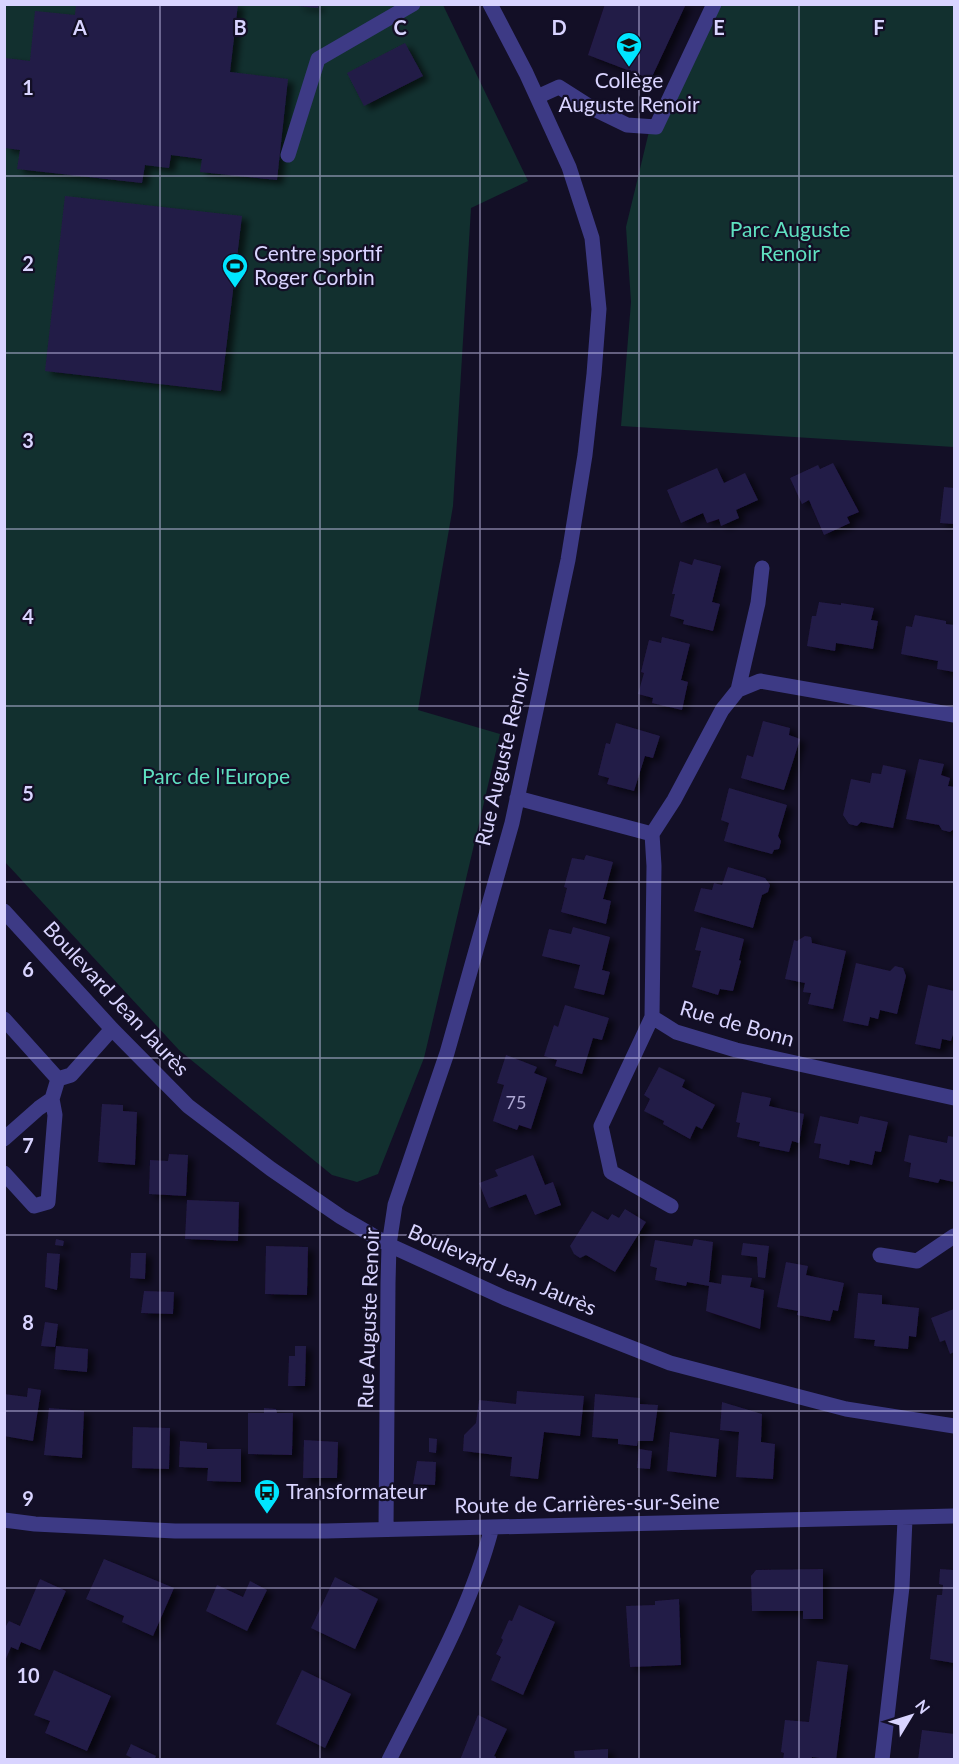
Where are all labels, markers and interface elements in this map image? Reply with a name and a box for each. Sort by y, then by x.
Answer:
text: A [72,15,87,39]
text: B [233,15,247,39]
text: C [393,15,407,39]
text: D [551,15,567,39]
text: E [713,15,725,39]
text: F [873,15,885,39]
school or university icon: Collège Auguste Renoir [614,30,644,68]
place label: Collège Auguste Renoir [558,67,700,116]
text: 1 [22,75,34,99]
park label: Parc Auguste Renoir [730,216,850,265]
place label: Centre sportif Roger Corbin [254,240,383,289]
text: 2 [22,251,34,275]
sports icon: Centre sportif Roger Corbin [220,251,250,289]
text: 3 [22,428,34,452]
text: 4 [22,604,34,628]
street label: Rue Auguste Renoir [469,665,534,848]
park label: Parc de l'Europe [142,763,290,788]
text: 5 [22,781,34,805]
street label: Boulevard Jean Jaurès [39,916,195,1080]
text: 6 [22,957,34,981]
street label: Rue de Bonn [677,994,798,1051]
house number: 75 [506,1091,526,1113]
text: 7 [22,1133,34,1157]
street label: Boulevard Jean Jaurès [405,1218,601,1320]
street label: Rue Auguste Renoir [352,1227,383,1409]
text: 8 [22,1310,34,1334]
bus stop icon: Transformateur [252,1477,282,1515]
place label: Transformateur [286,1478,427,1503]
text: 9 [22,1486,34,1510]
street label: Route de Carrières-sur-Seine [454,1488,720,1517]
text: 10 [16,1663,40,1687]
north arrow [881,1686,941,1746]
text: N [912,1696,934,1717]

